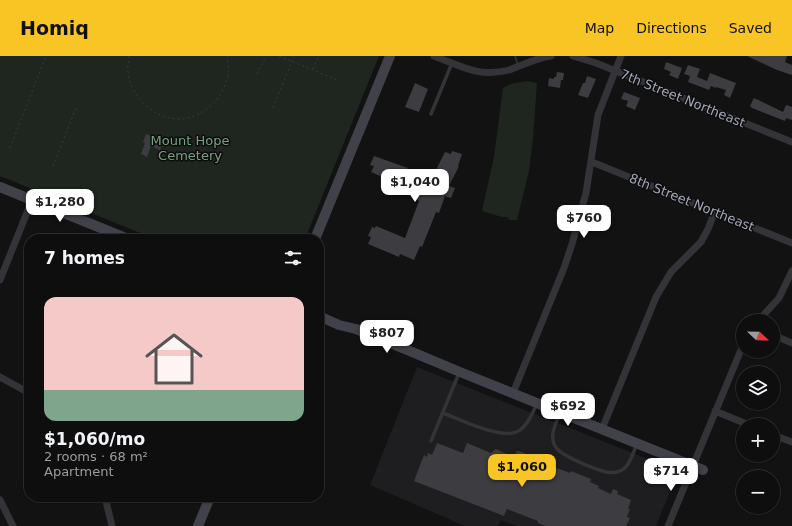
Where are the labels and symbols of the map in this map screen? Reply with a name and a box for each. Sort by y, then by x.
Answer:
street label: 7th Street Northeast [618,66,748,130]
park label: Mount Hope Cemetery [151,133,229,163]
pin: $1,040 [382,169,448,203]
street label: 8th Street Northeast [627,170,757,234]
pin: $1,280 [27,189,93,223]
pin: $760 [560,205,608,239]
north arrow [736,314,780,358]
pin: $807 [363,320,411,354]
pin: $692 [544,393,592,427]
pin: $1,060 [489,454,555,488]
pin: $714 [647,458,695,492]

